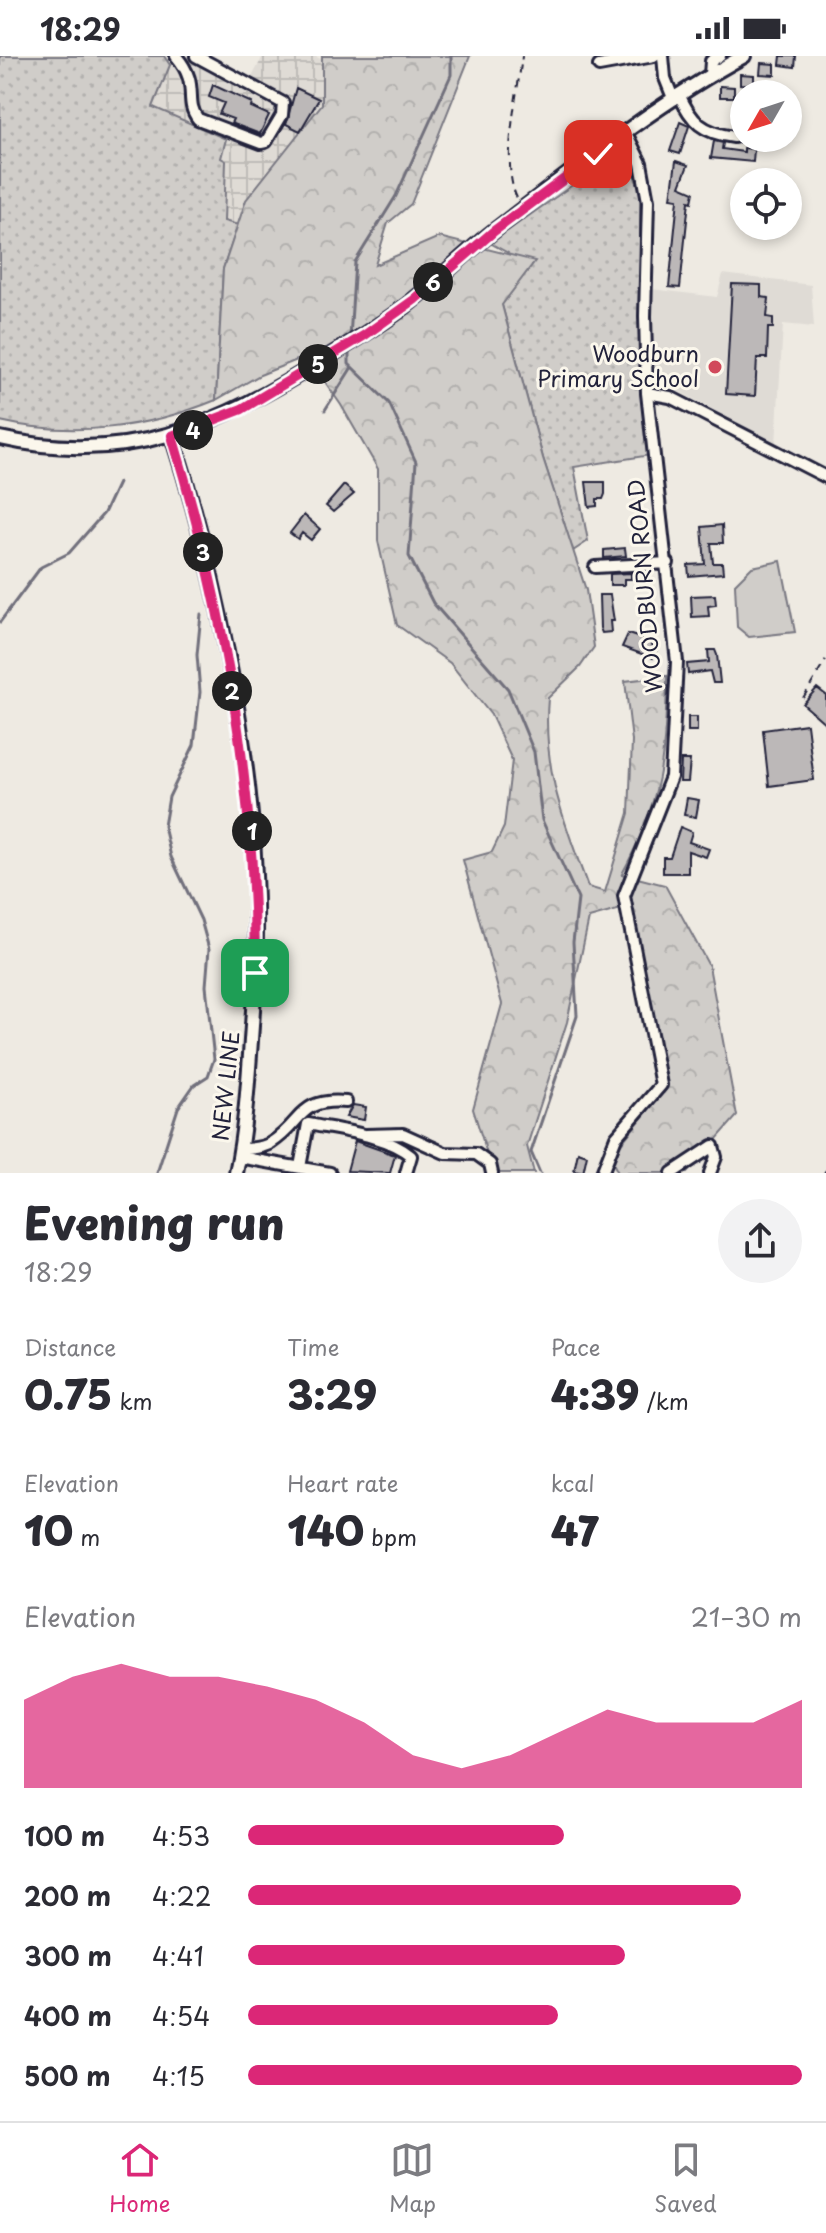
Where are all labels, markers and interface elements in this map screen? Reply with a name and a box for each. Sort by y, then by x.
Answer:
text: 18:29 [40,6,121,51]
north arrow [730,80,802,152]
map controls [730,80,802,240]
pin [564,120,632,188]
icon: check [576,132,620,176]
button: locate [730,168,802,240]
pin: 6 [413,262,453,302]
text: 6 [425,265,441,298]
place label: Woodburn Primary School [537,336,699,394]
pin: 5 [298,344,338,384]
text: 5 [311,347,325,380]
marker: Woodburn Primary School [706,358,724,376]
pin: 4 [173,410,213,450]
text: 4 [186,413,200,446]
street label: WOODBURN ROAD [618,478,669,694]
pin: 3 [183,532,223,572]
text: 3 [196,535,210,568]
pin: 2 [212,671,252,711]
text: 2 [224,674,240,707]
pin: 1 [232,811,272,851]
text: 1 [247,814,257,847]
pin [221,939,289,1007]
icon: arrive [233,951,277,995]
street label: NEW LINE [202,1029,247,1143]
text: Evening run [24,1189,285,1255]
button: share [718,1199,802,1283]
text: 18:29 [24,1252,92,1291]
text: Distance [24,1330,116,1363]
text: Time [287,1330,339,1363]
text: Pace [551,1330,600,1363]
text: 0.75 [24,1363,112,1424]
text: 3:29 [287,1363,377,1424]
text: 4:39 [551,1363,640,1424]
text: km [112,1384,153,1417]
text: /km [640,1384,689,1417]
text: Elevation [24,1466,119,1499]
text: Heart rate [287,1466,398,1499]
text: kcal [551,1466,595,1499]
text: 10 [24,1499,73,1560]
text: 140 [287,1499,364,1560]
text: 47 [551,1499,599,1560]
text: m [73,1520,100,1553]
text: bpm [364,1520,417,1553]
text: Elevation [24,1597,136,1636]
text: 21–30 m [690,1597,802,1636]
text: 100 m [24,1816,105,1855]
text: 4:53 [152,1816,210,1855]
text: 200 m [24,1876,111,1915]
text: 4:22 [152,1876,212,1915]
text: 300 m [24,1936,112,1975]
text: 4:41 [152,1936,204,1975]
text: 400 m [24,1996,112,2035]
text: 4:54 [152,1996,211,2035]
text: 500 m [24,2056,110,2095]
text: 4:15 [152,2056,205,2095]
tab: Home [109,2138,170,2219]
tab: Map [389,2138,436,2219]
tab: Saved [654,2138,717,2219]

